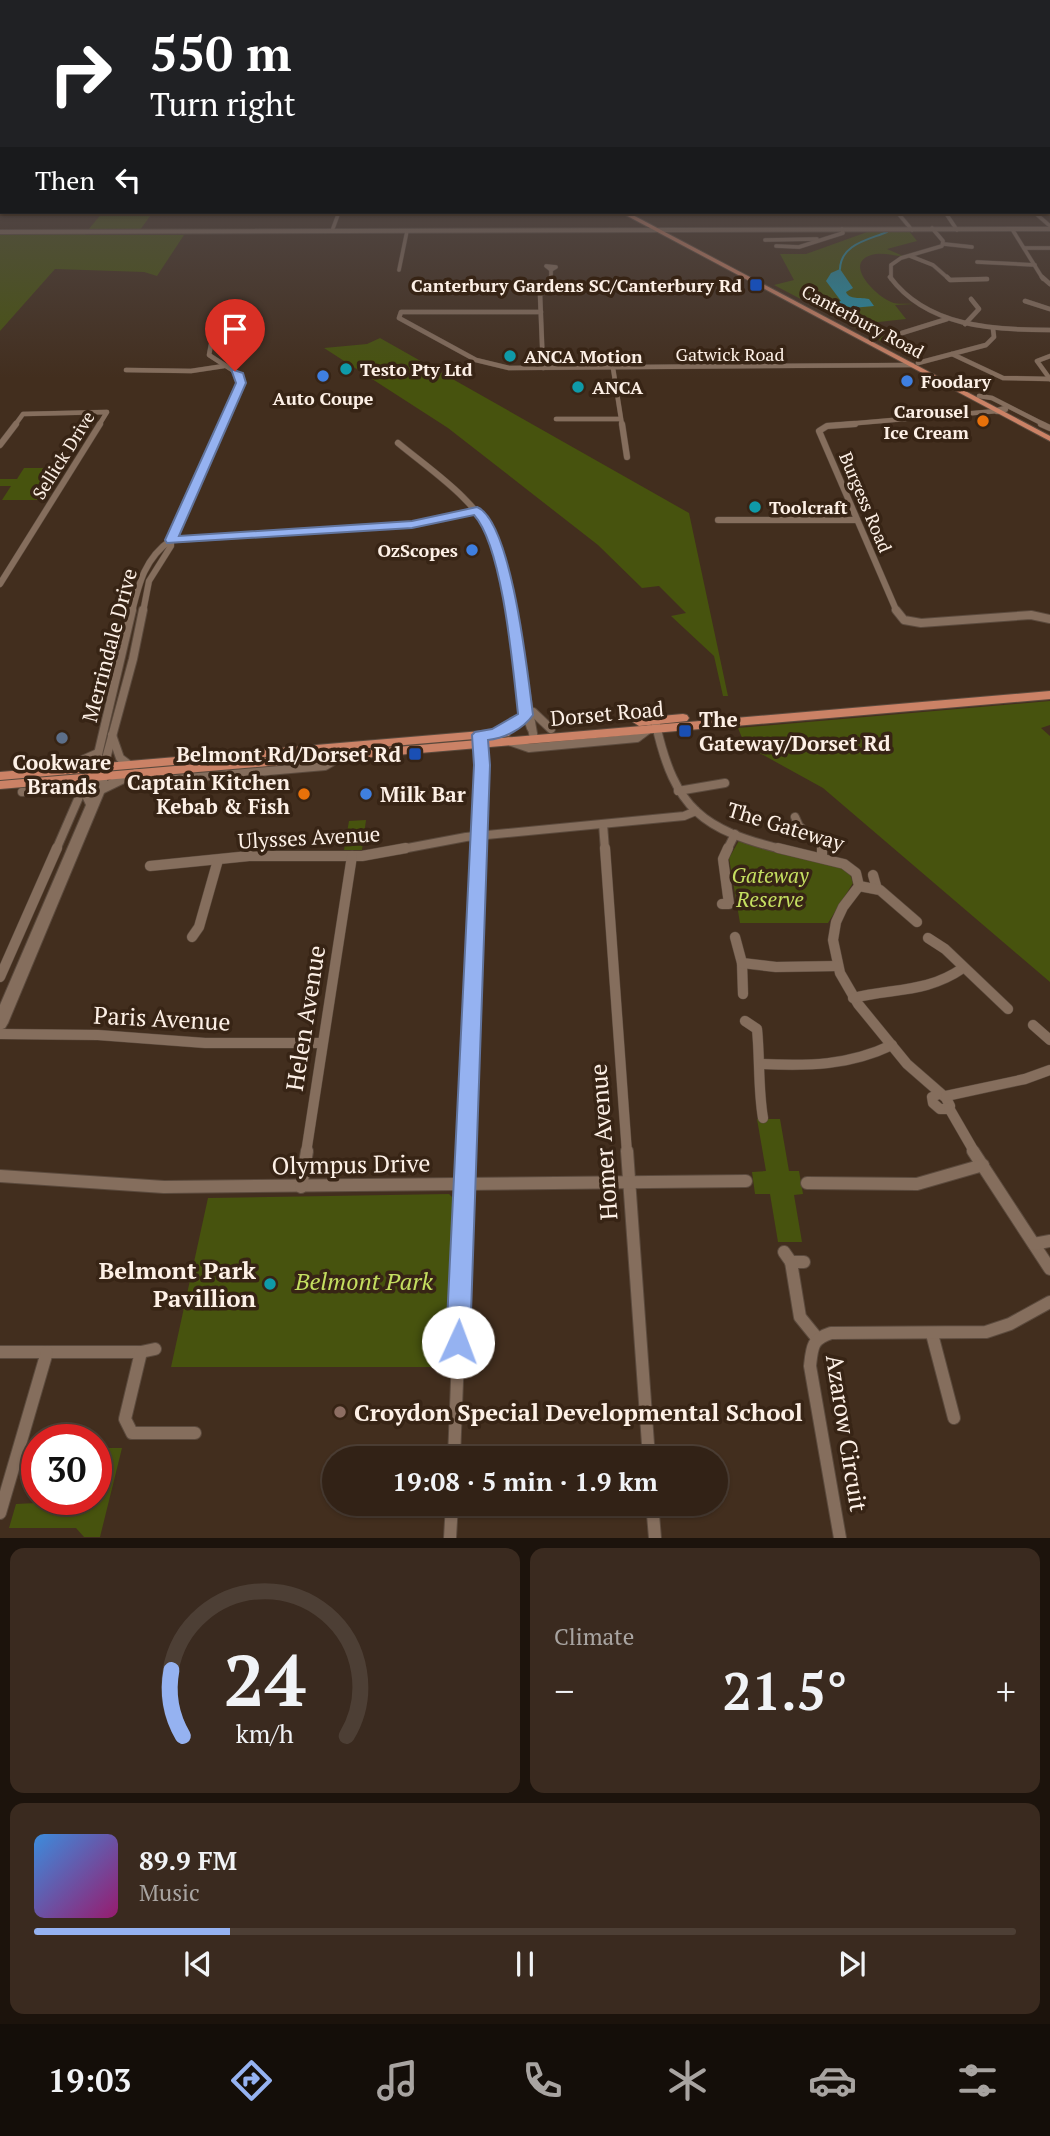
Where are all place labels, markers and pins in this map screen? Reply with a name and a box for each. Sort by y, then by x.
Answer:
place label: Canterbury Gardens SC/Canterbury Rd [411,273,742,297]
marker: Canterbury Gardens SC/Canterbury Rd [748,277,764,293]
pin [205,299,265,371]
place label: ANCA Motion [524,344,643,368]
marker: ANCA Motion [502,348,518,364]
place label: Testo Pty Ltd [360,357,473,381]
marker: Testo Pty Ltd [338,361,354,377]
marker: Auto Coupe [315,368,331,384]
place label: Foodary [921,369,991,393]
marker: Foodary [899,373,915,389]
place label: ANCA [592,375,644,399]
marker: ANCA [570,379,586,395]
place label: Auto Coupe [273,386,374,410]
place label: Carousel Ice Cream [884,399,969,444]
marker: Carousel Ice Cream [975,413,991,429]
place label: Toolcraft [769,495,848,519]
marker: Toolcraft [747,499,763,515]
place label: OzScopes [378,538,458,562]
marker: OzScopes [464,542,480,558]
place label: The Gateway/Dorset Rd [699,705,891,757]
marker: The Gateway/Dorset Rd [677,723,693,739]
marker: Cookware Brands [54,730,70,746]
place label: Belmont Rd/Dorset Rd [176,740,401,768]
marker: Belmont Rd/Dorset Rd [407,746,423,762]
place label: Cookware Brands [13,748,111,800]
place label: Captain Kitchen Kebab & Fish [127,768,291,820]
place label: Milk Bar [380,780,466,808]
marker: Captain Kitchen Kebab & Fish [296,786,312,802]
marker: Milk Bar [358,786,374,802]
place label: Belmont Park Pavillion [99,1254,257,1314]
marker: Belmont Park Pavillion [262,1276,278,1292]
place label: Croydon Special Developmental School [354,1396,803,1428]
marker: Croydon Special Developmental School [332,1404,348,1420]

